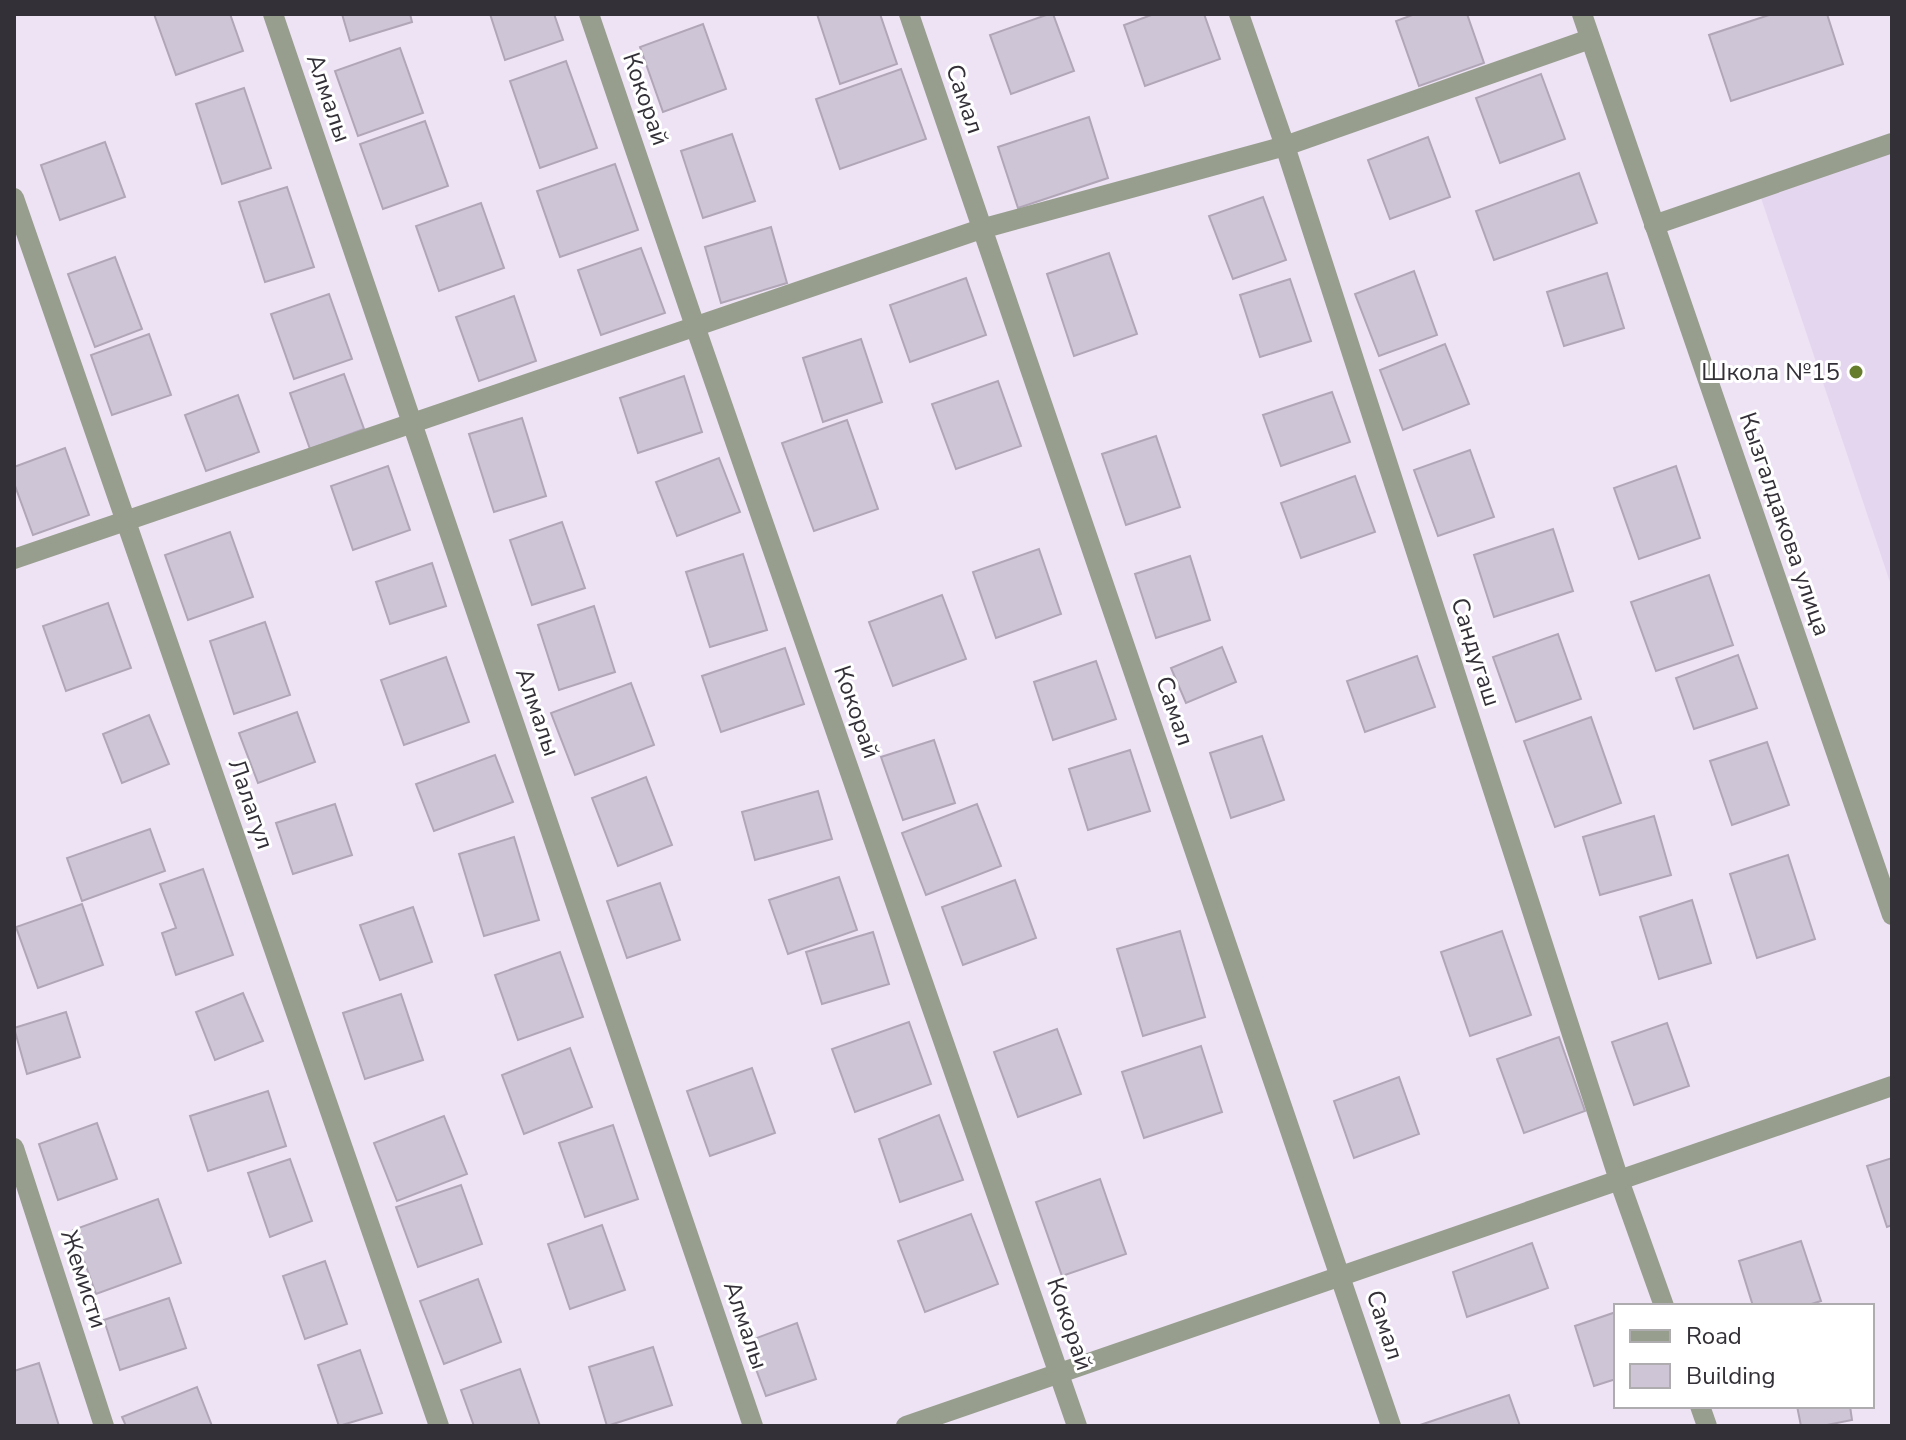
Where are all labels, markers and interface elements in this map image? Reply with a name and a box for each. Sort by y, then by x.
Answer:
street label: Кокорай [615,48,677,150]
street label: Алмалы [299,50,359,146]
street label: Самал [938,60,992,138]
place label: Школа №15 [1701,356,1840,388]
marker: Школа №15 [1847,363,1865,381]
street label: Кызгалдакова улица [1732,408,1838,640]
street label: Сандугаш [1443,594,1509,710]
street label: Кокорай [826,661,888,763]
street label: Алмалы [508,664,568,760]
street label: Самал [1148,672,1202,750]
street label: Лалагул [221,755,281,853]
street label: Жемисти [53,1226,115,1332]
street label: Кокорай [1039,1273,1101,1375]
street label: Алмалы [716,1277,776,1373]
street label: Самал [1359,1286,1411,1364]
legend [1614,1304,1874,1408]
text: Road [1686,1320,1742,1352]
text: Building [1686,1360,1776,1392]

